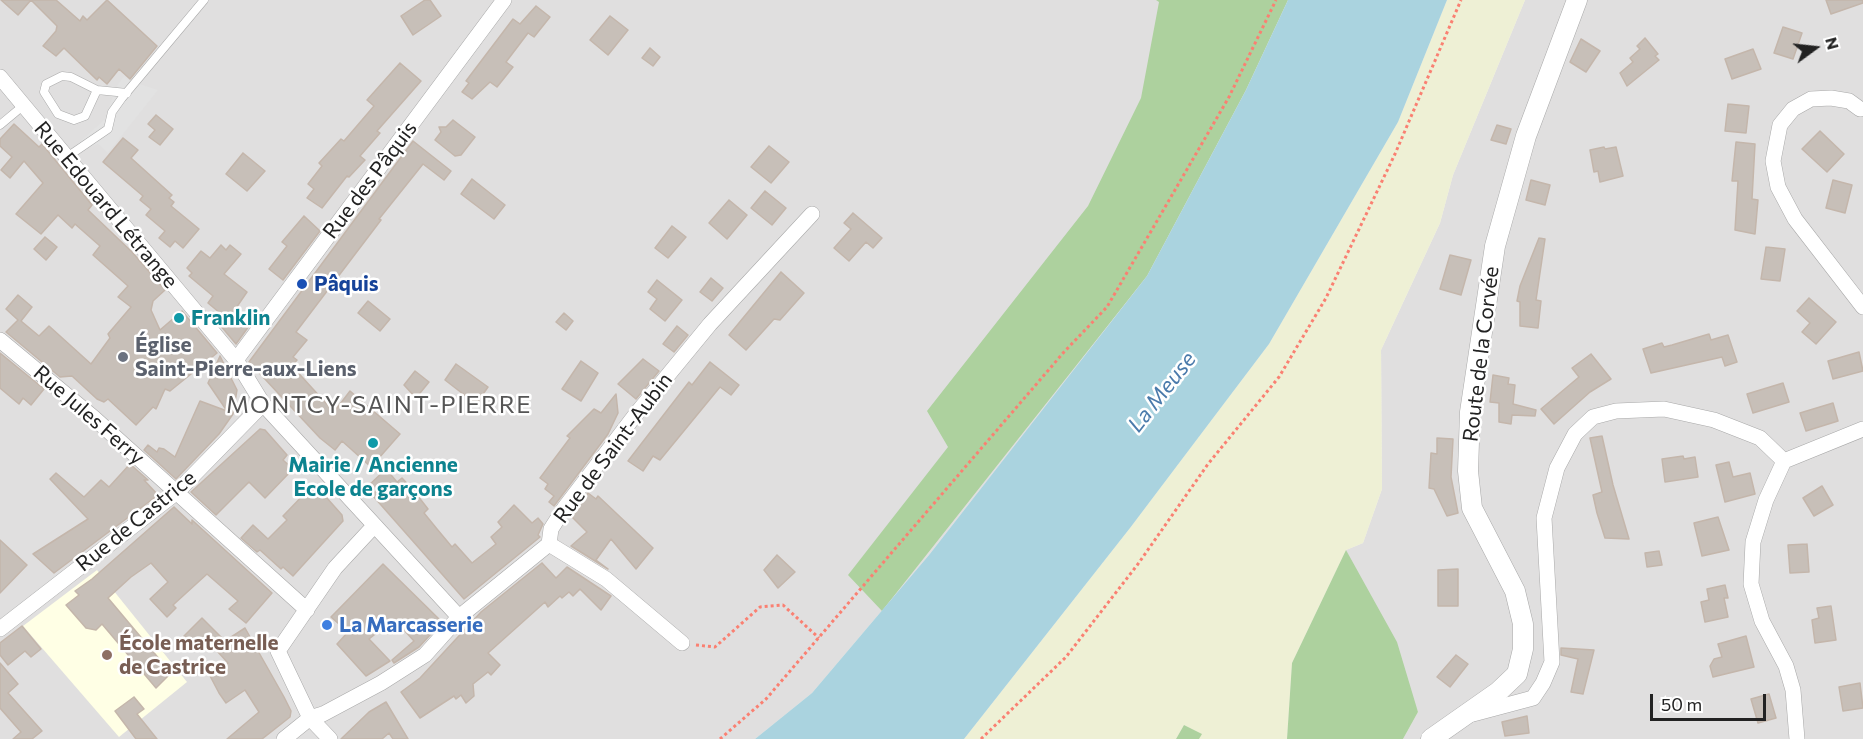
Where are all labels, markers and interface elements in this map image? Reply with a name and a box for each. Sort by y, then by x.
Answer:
north arrow [1785,18,1845,78]
text: N [1822,35,1844,51]
street label: Rue des Pâquis [318,116,422,244]
street label: Rue Edouard Létrange [29,117,183,293]
street label: Route de la Corvée [1458,265,1504,443]
place label: Pâquis [314,271,379,297]
marker: Pâquis [295,277,309,291]
place label: Franklin [191,305,270,331]
marker: Franklin [172,311,186,325]
place label: Église Saint-Pierre-aux-Liens [135,332,357,382]
water label: La Meuse [1122,347,1202,437]
marker: Église Saint-Pierre-aux-Liens [116,350,130,364]
street label: Rue Jules Ferry [28,360,150,470]
street label: Rue de Saint-Aubin [548,368,678,528]
district label: MONTCY-SAINT-PIERRE [226,391,532,419]
marker: Mairie / Ancienne Ecole de garçons [366,436,380,450]
place label: Mairie / Ancienne Ecole de garçons [288,452,458,502]
street label: Rue de Castrice [71,465,201,577]
place label: La Marcasserie [339,612,483,638]
marker: La Marcasserie [320,618,334,632]
place label: École maternelle de Castrice [119,630,279,680]
marker: École maternelle de Castrice [100,648,114,662]
scale bar [1653,682,1768,720]
text: 50 m [1661,693,1702,715]

